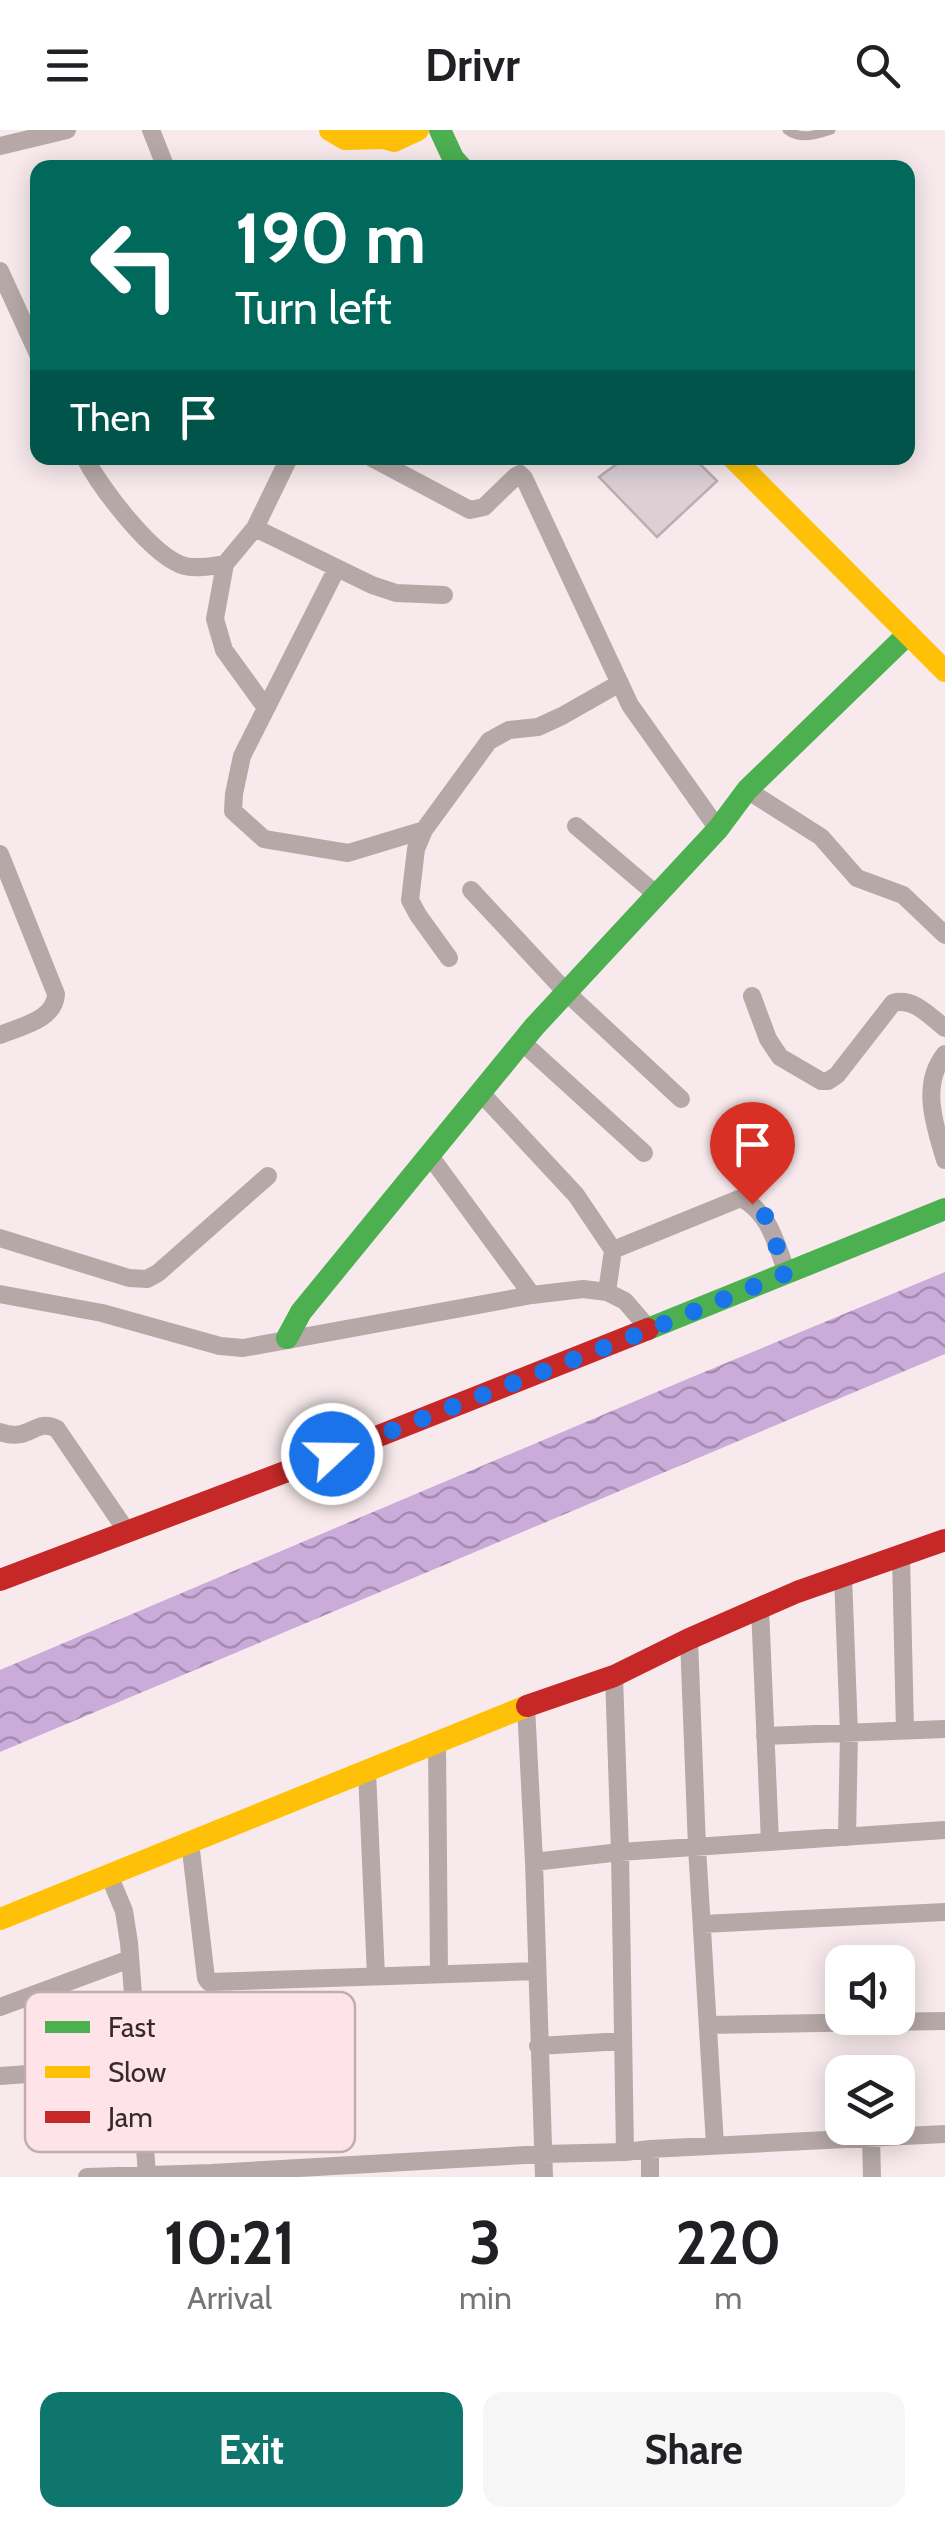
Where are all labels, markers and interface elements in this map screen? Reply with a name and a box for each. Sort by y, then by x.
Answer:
icon: menu [40,38,95,93]
text: Drivr [425,38,520,92]
icon: search [850,38,905,93]
text: 190 m [235,195,426,281]
icon: left [70,200,200,330]
text: Turn left [235,281,392,335]
icon: arrive [171,390,226,445]
text: Then [70,394,151,441]
pin [710,1102,795,1205]
icon: arrive [725,1117,780,1172]
position arrow [280,1402,384,1506]
map controls [825,1945,915,2145]
button: sound [825,1945,915,2035]
legend [25,1992,355,2152]
text: Fast [108,2010,156,2044]
text: Slow [108,2055,166,2089]
button: layers [825,2055,915,2145]
text: Jam [107,2100,153,2134]
text: 10:21 [164,2206,295,2279]
text: 3 [469,2206,502,2279]
text: 220 [675,2206,781,2279]
text: Arrival [187,2278,272,2317]
text: min [459,2278,512,2317]
text: m [714,2278,742,2317]
button: Exit [40,2392,463,2507]
button: Share [483,2392,905,2507]

